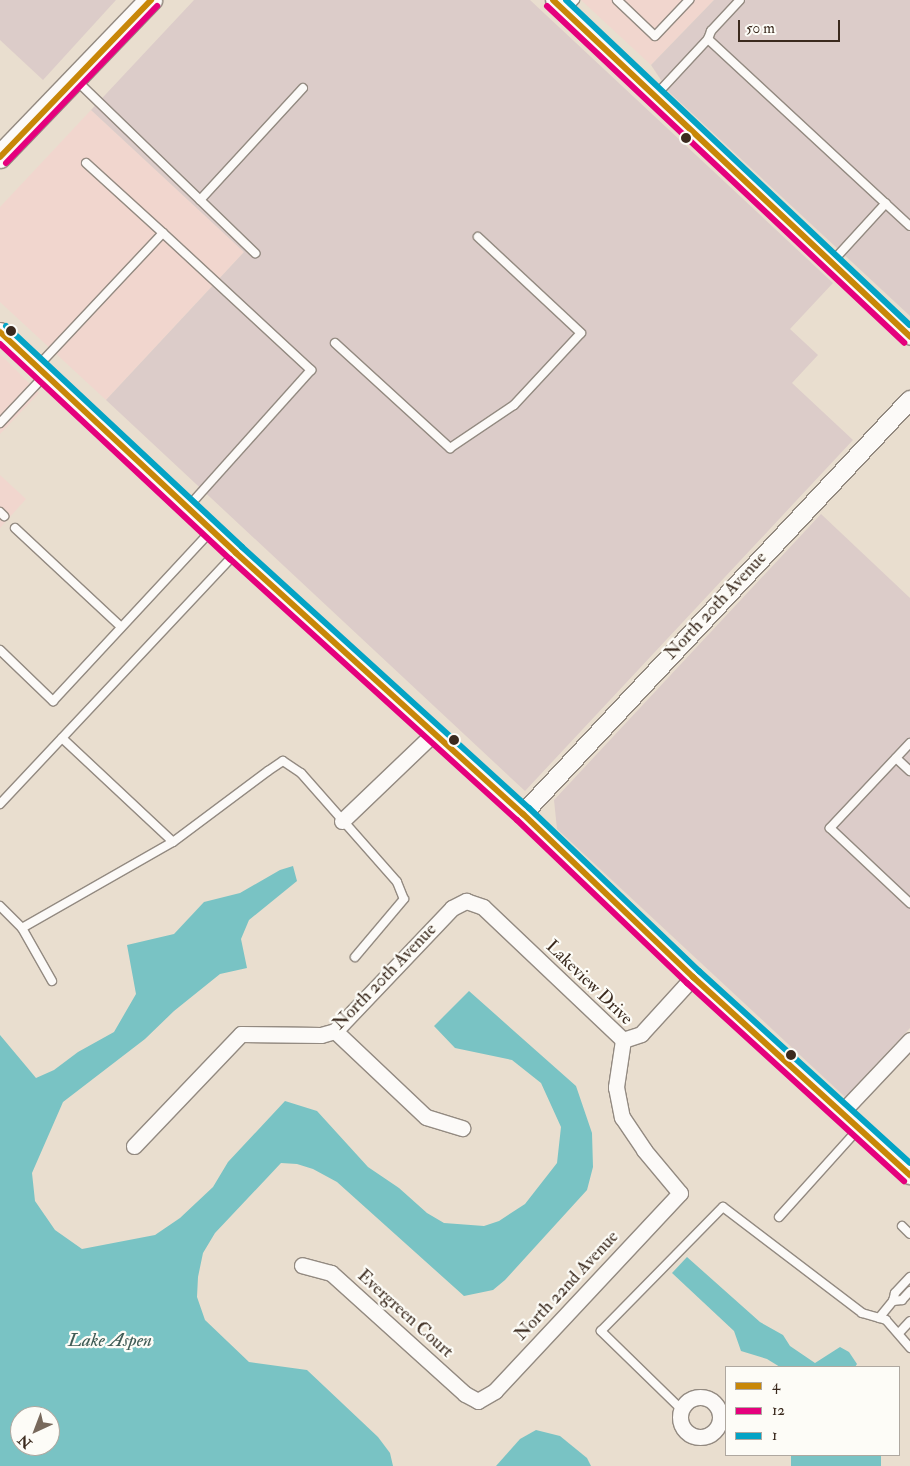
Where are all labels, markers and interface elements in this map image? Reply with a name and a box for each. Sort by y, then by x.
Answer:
scale bar [740,10,842,42]
text: 50 m [746,19,775,38]
unlabelled marker [681,133,691,143]
unlabelled marker [6,326,16,336]
street label: North 20th Avenue [660,548,772,664]
unlabelled marker [449,735,459,745]
street label: North 20th Avenue [329,919,441,1035]
street label: Lakeview Drive [541,936,637,1030]
unlabelled marker [786,1050,796,1060]
street label: North 22nd Avenue [511,1227,623,1345]
street label: Evergreen Court [353,1265,457,1363]
water label: Lake Aspen [68,1330,152,1352]
legend [725,1366,900,1456]
text: 4 [772,1376,780,1395]
text: 12 [772,1401,785,1420]
north arrow [10,1406,60,1456]
text: 1 [772,1426,777,1445]
text: N [15,1431,36,1452]

